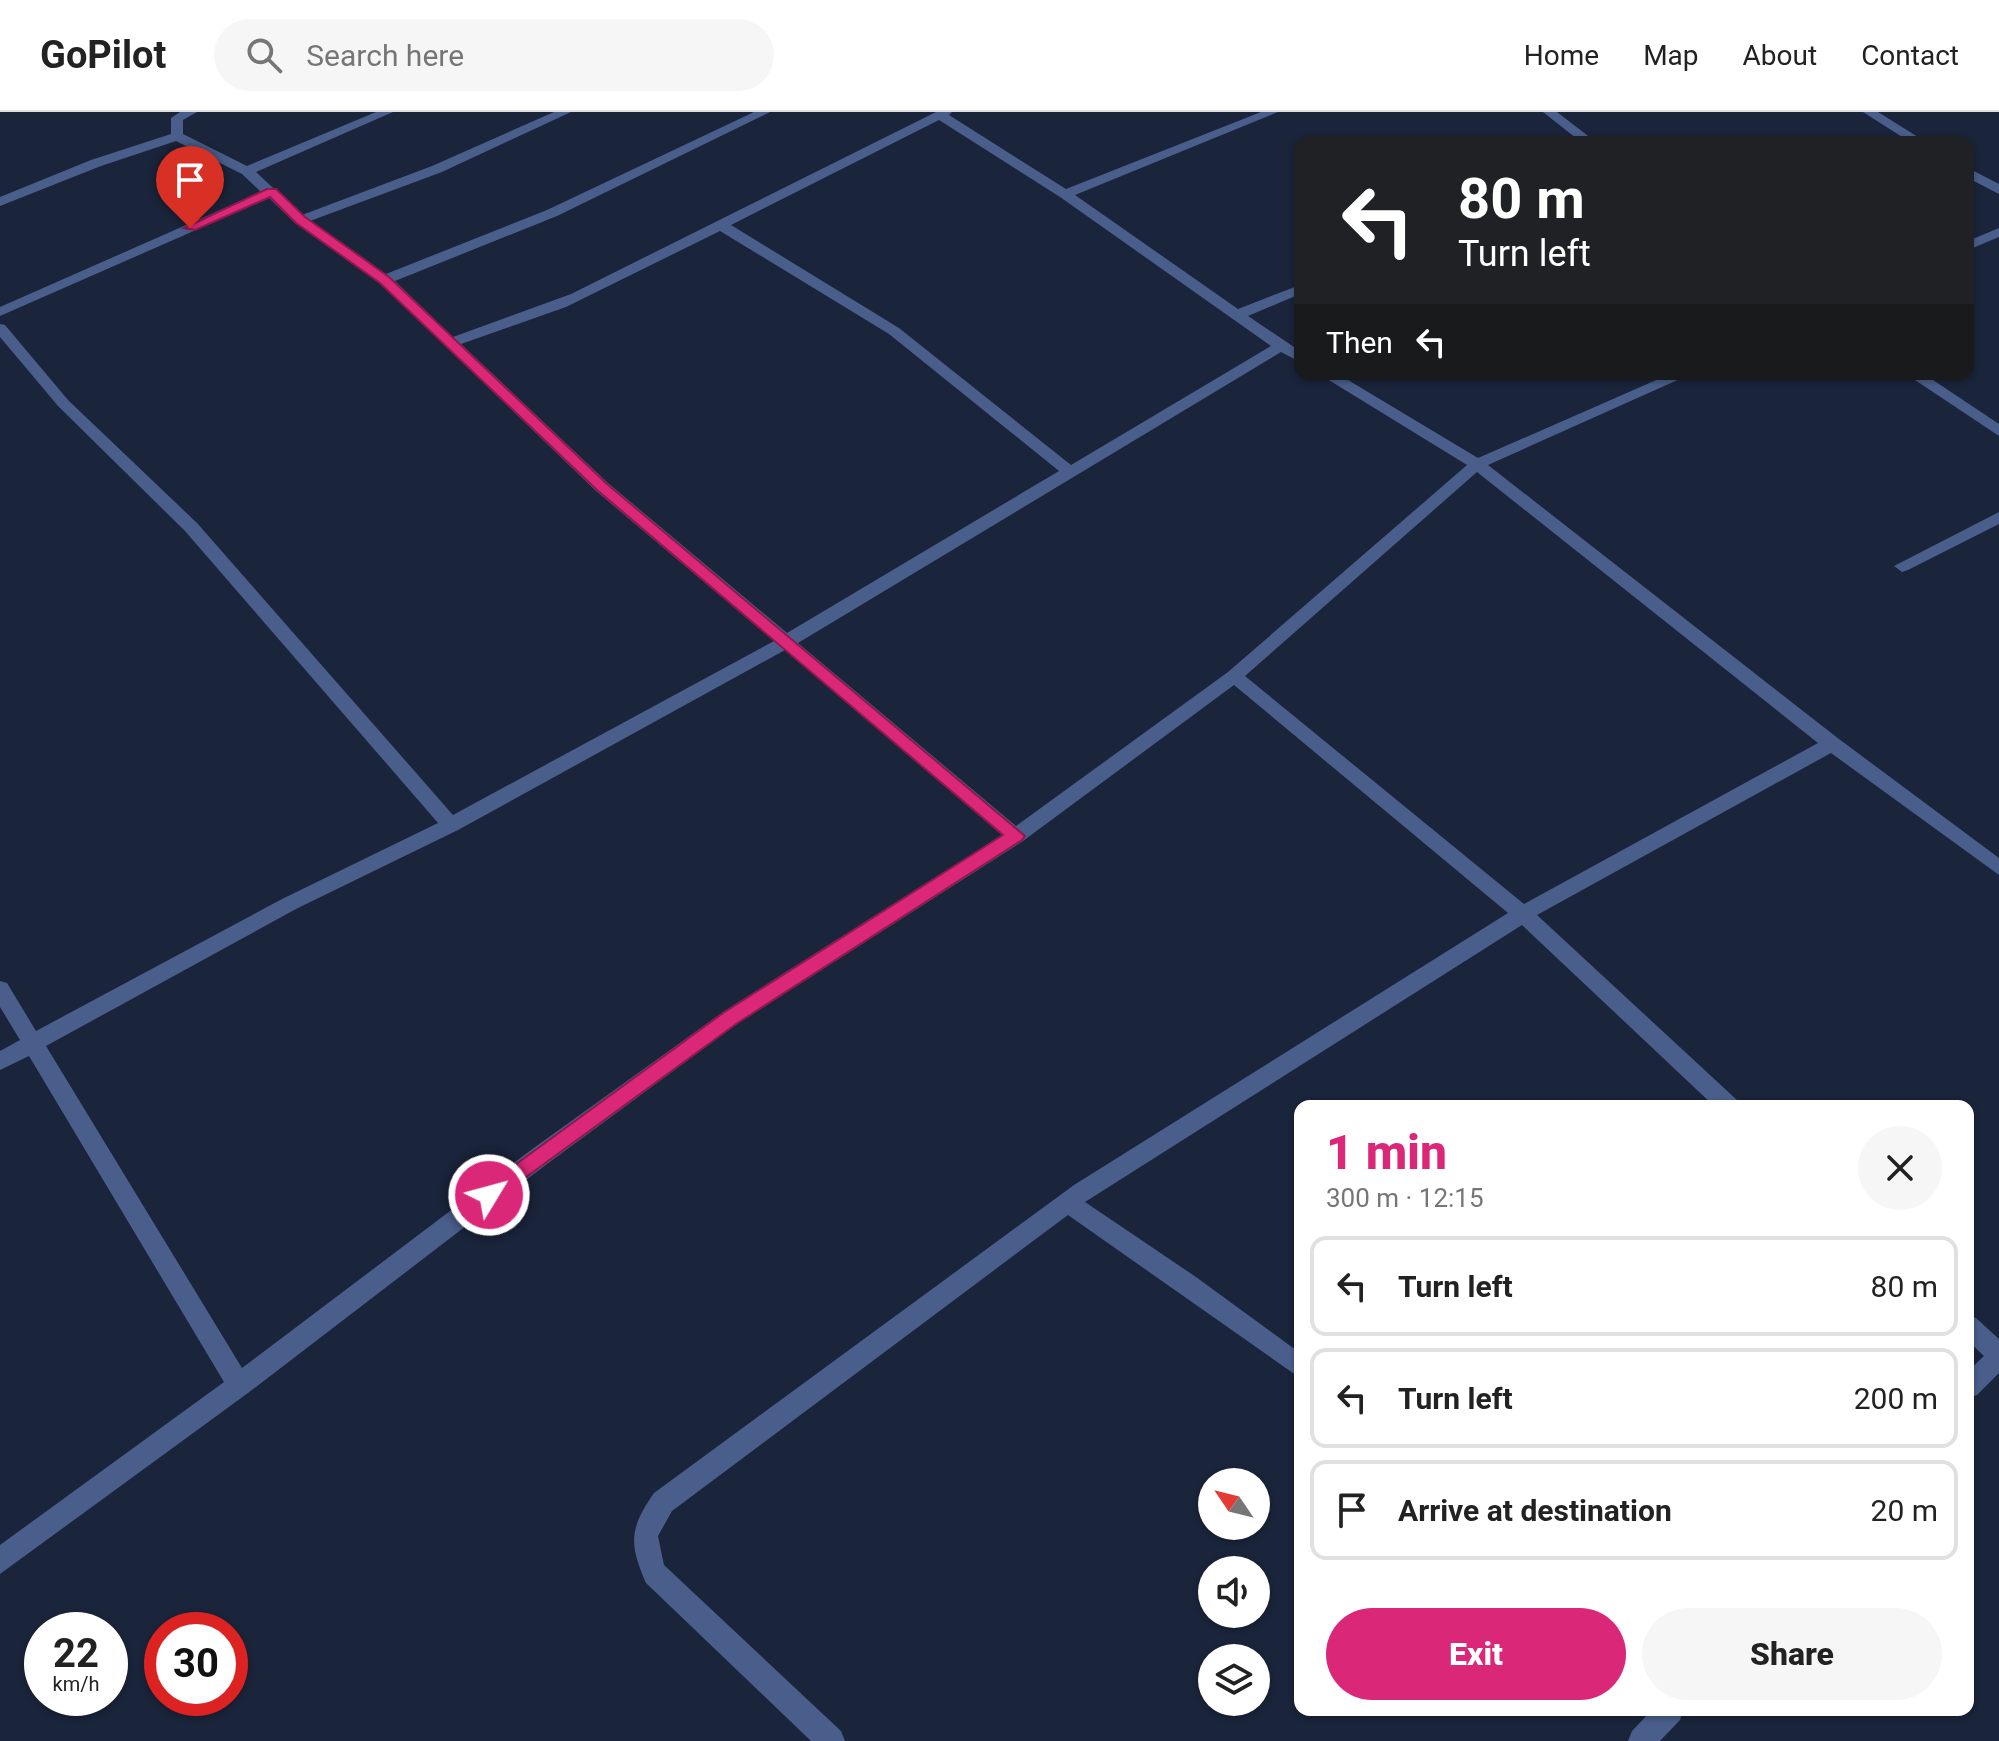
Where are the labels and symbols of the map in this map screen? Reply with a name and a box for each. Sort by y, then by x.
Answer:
pin [156,146,224,228]
position arrow [447,1153,531,1237]
north arrow [1198,1468,1270,1540]
speed limit sign: 30 [144,1612,248,1716]

